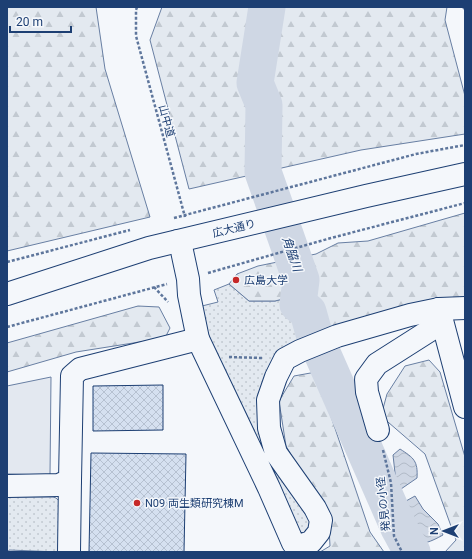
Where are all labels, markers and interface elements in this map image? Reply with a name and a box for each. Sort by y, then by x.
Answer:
scale bar [10,8,71,34]
text: 20 m [16,15,43,29]
street label: 山中道 [156,104,177,139]
street label: 広大通り [211,217,257,240]
water label: 角脇川 [280,235,305,275]
place label: 広島大学 [244,274,288,287]
marker: 広島大学 [231,275,241,285]
street label: 発見の小径 [374,476,393,532]
place label: N09 両生類研究棟M [145,497,244,510]
marker: N09 両生類研究棟M [132,498,142,508]
north arrow [424,511,464,551]
text: N [428,527,441,535]

